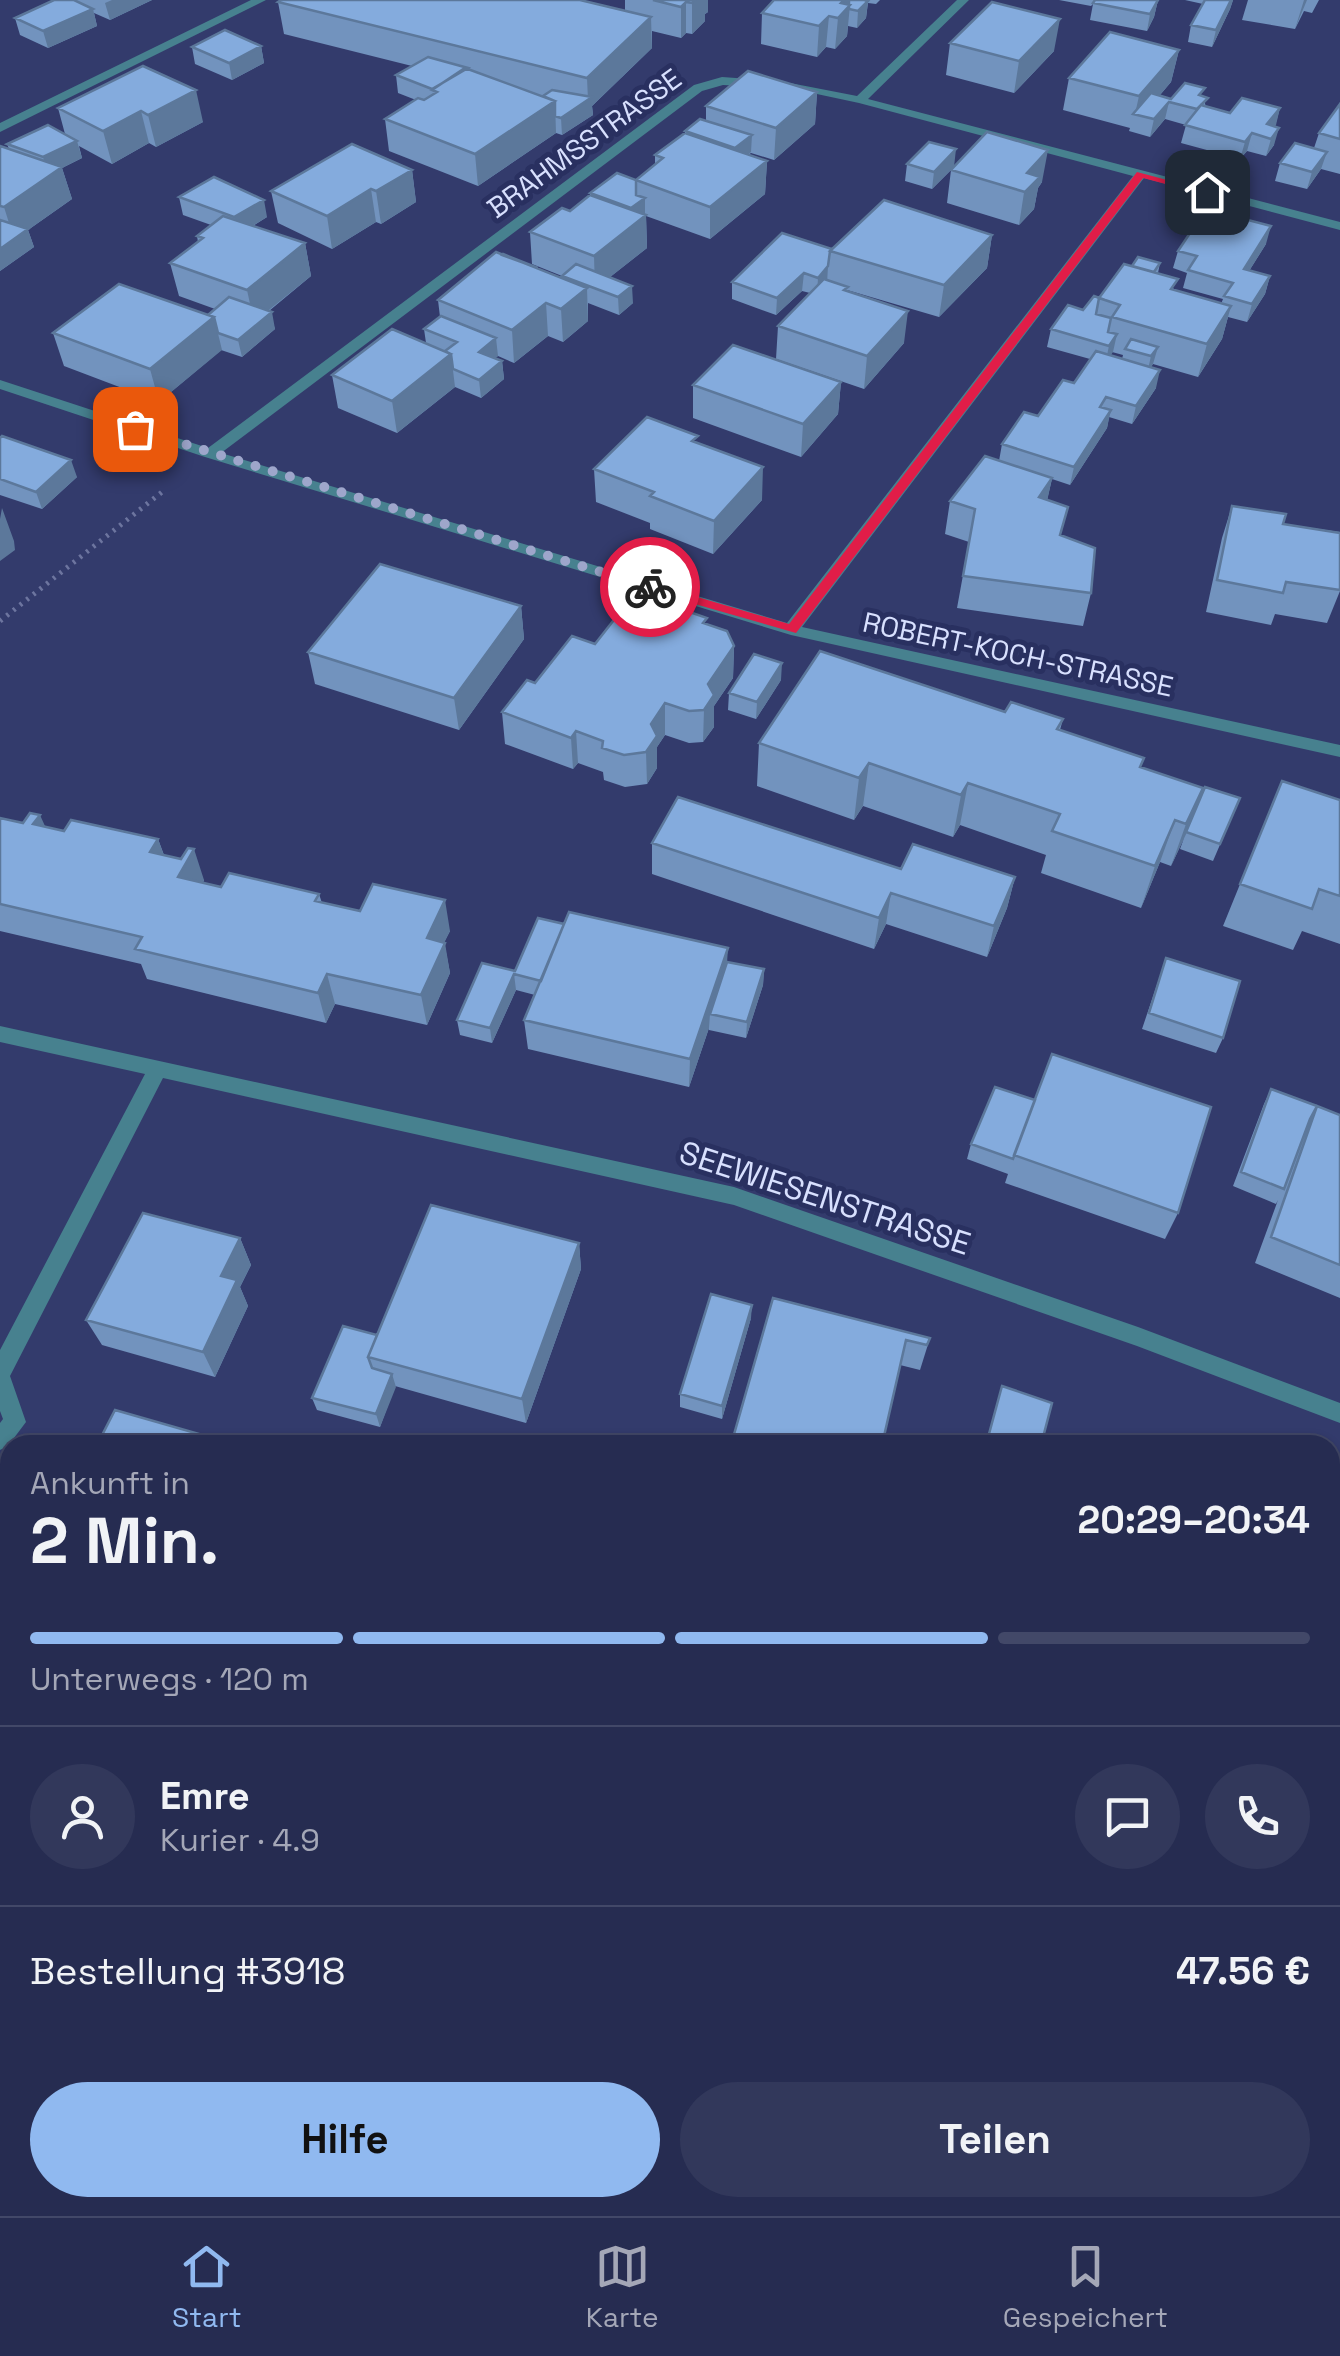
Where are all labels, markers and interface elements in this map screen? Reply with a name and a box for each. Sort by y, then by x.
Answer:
street label: BRAHMSSTRASSE [480,60,688,226]
pin [1165,150,1250,235]
icon: home [1180,165,1235,220]
pin [93,387,178,472]
icon: bag [108,402,163,457]
courier [600,537,700,637]
icon: bike [623,560,678,615]
street label: ROBERT-KOCH-STRASSE [860,604,1176,704]
street label: SEEWIESENSTRASSE [675,1132,975,1264]
text: Ankunft in [30,1463,190,1503]
text: 20:29–20:34 [1078,1496,1310,1544]
text: 2 Min. [30,1499,219,1582]
text: Unterwegs · 120 m [30,1659,309,1699]
button: person [30,1764,135,1869]
button: chat [1075,1764,1180,1869]
button: phone [1205,1764,1310,1869]
text: Emre [160,1772,250,1820]
text: Kurier · 4.9 [160,1820,320,1860]
text: Bestellung #3918 [30,1947,345,1995]
text: 47.56 € [1176,1947,1310,1995]
button: Hilfe [30,2082,660,2197]
button: Teilen [680,2082,1310,2197]
tab: Start [172,2239,242,2335]
tab: Karte [586,2239,659,2335]
tab: Gespeichert [1003,2239,1168,2335]

